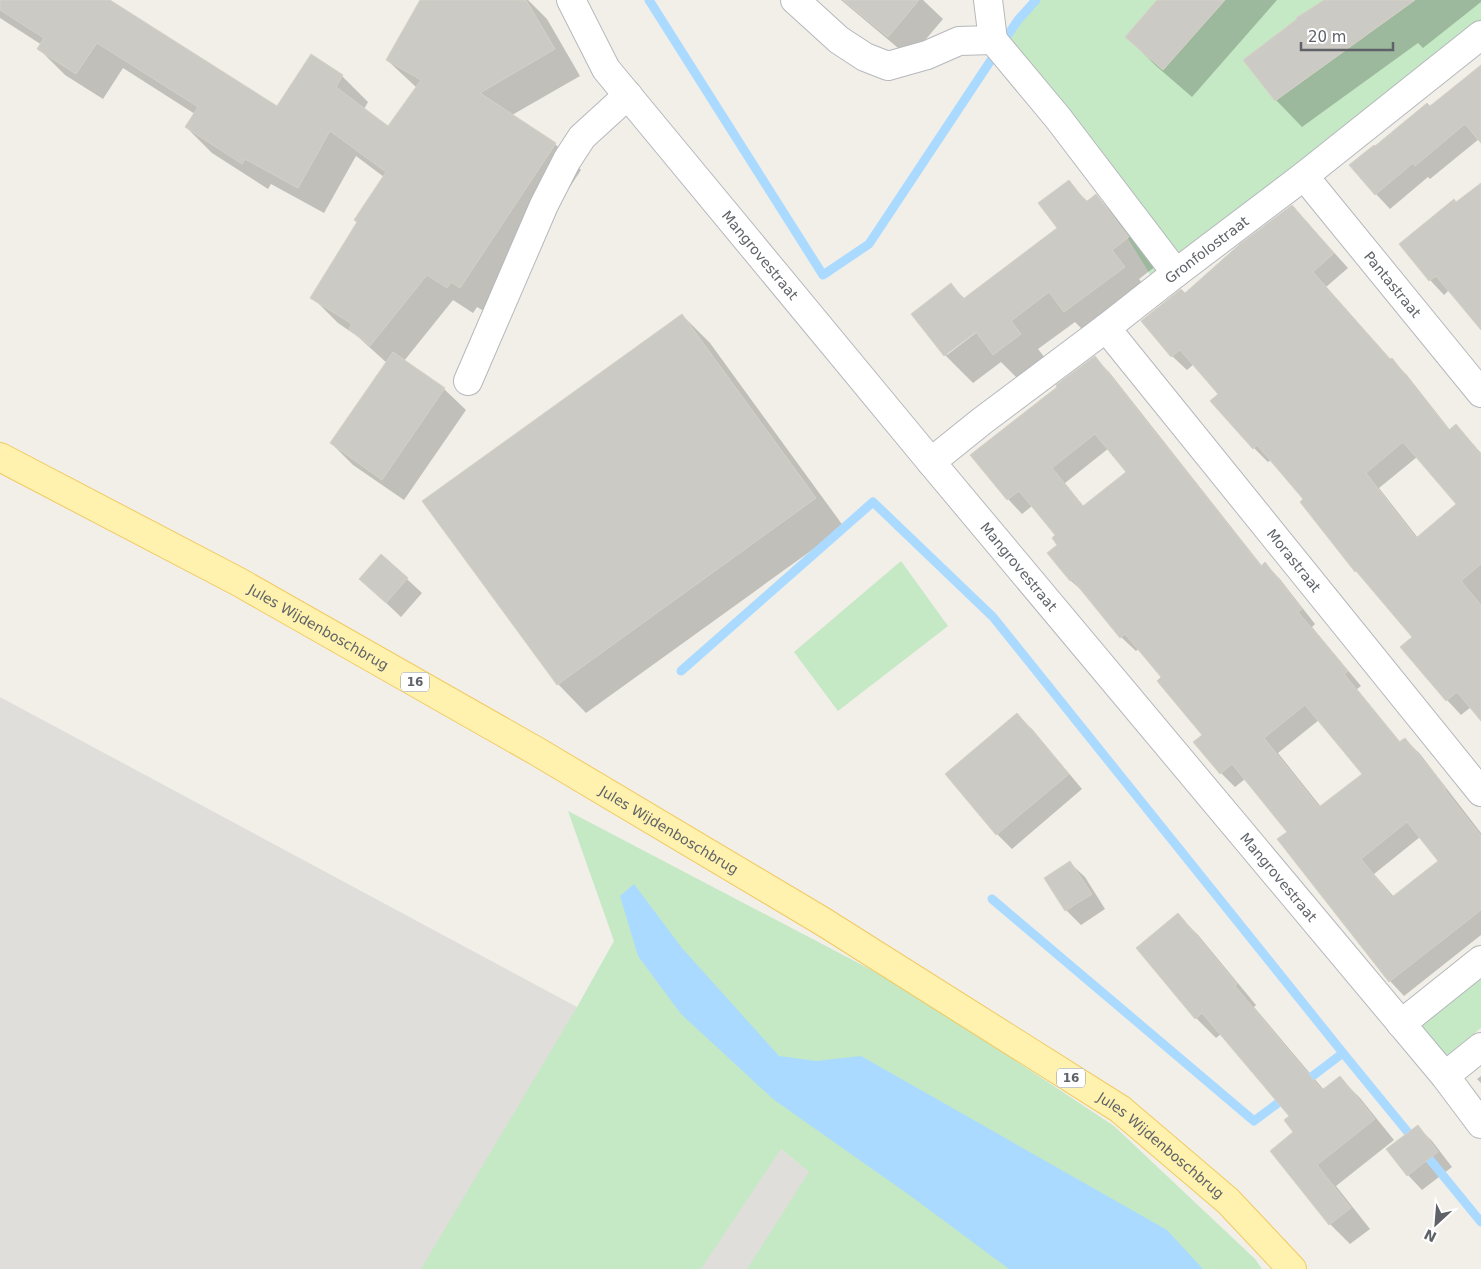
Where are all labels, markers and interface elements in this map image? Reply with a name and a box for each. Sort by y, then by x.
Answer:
scale bar [1301,20,1394,52]
text: 20 m [1308,28,1346,46]
street label: Mangrovestraat [719,207,802,303]
street label: Gronfolostraat [1162,213,1252,287]
street label: Pantastraat [1361,248,1424,321]
street label: Mangrovestraat [977,519,1061,615]
street label: Morastraat [1264,526,1324,596]
street label: Jules Wijdenboschbrug [245,580,391,673]
road number: 16 [401,672,429,692]
street label: Jules Wijdenboschbrug [596,782,741,877]
street label: Mangrovestraat [1237,830,1321,925]
road number: 16 [1057,1068,1085,1088]
street label: Jules Wijdenboschbrug [1094,1088,1227,1202]
north arrow [1411,1199,1461,1249]
text: N [1422,1226,1439,1245]

